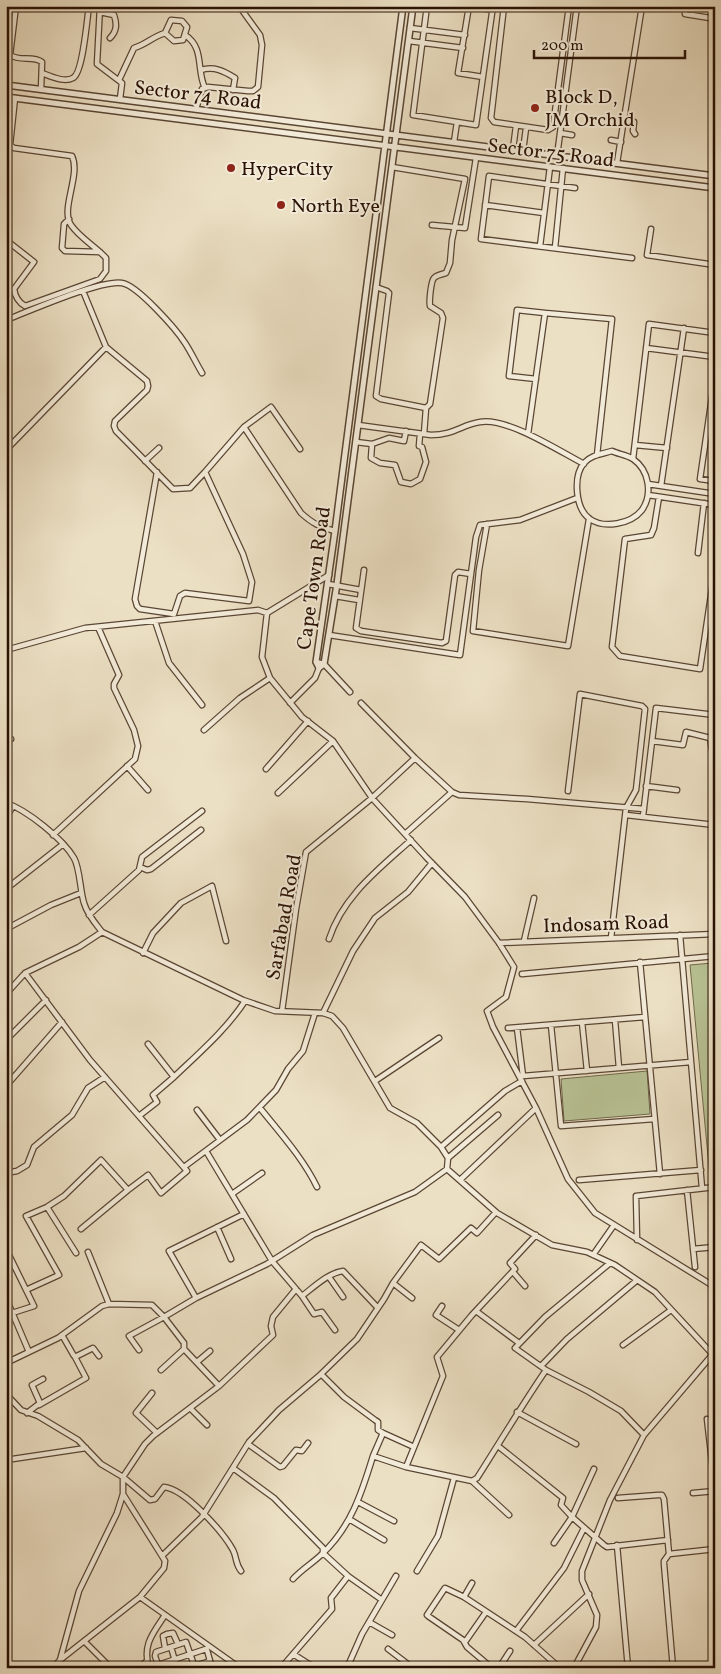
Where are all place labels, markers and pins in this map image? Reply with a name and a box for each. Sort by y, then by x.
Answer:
place label: Block D, JM Orchid [545,84,635,135]
marker: Block D, JM Orchid [529,102,541,114]
place label: HyperCity [241,156,333,184]
marker: HyperCity [225,162,237,174]
place label: North Eye [291,193,380,221]
marker: North Eye [275,199,287,211]

